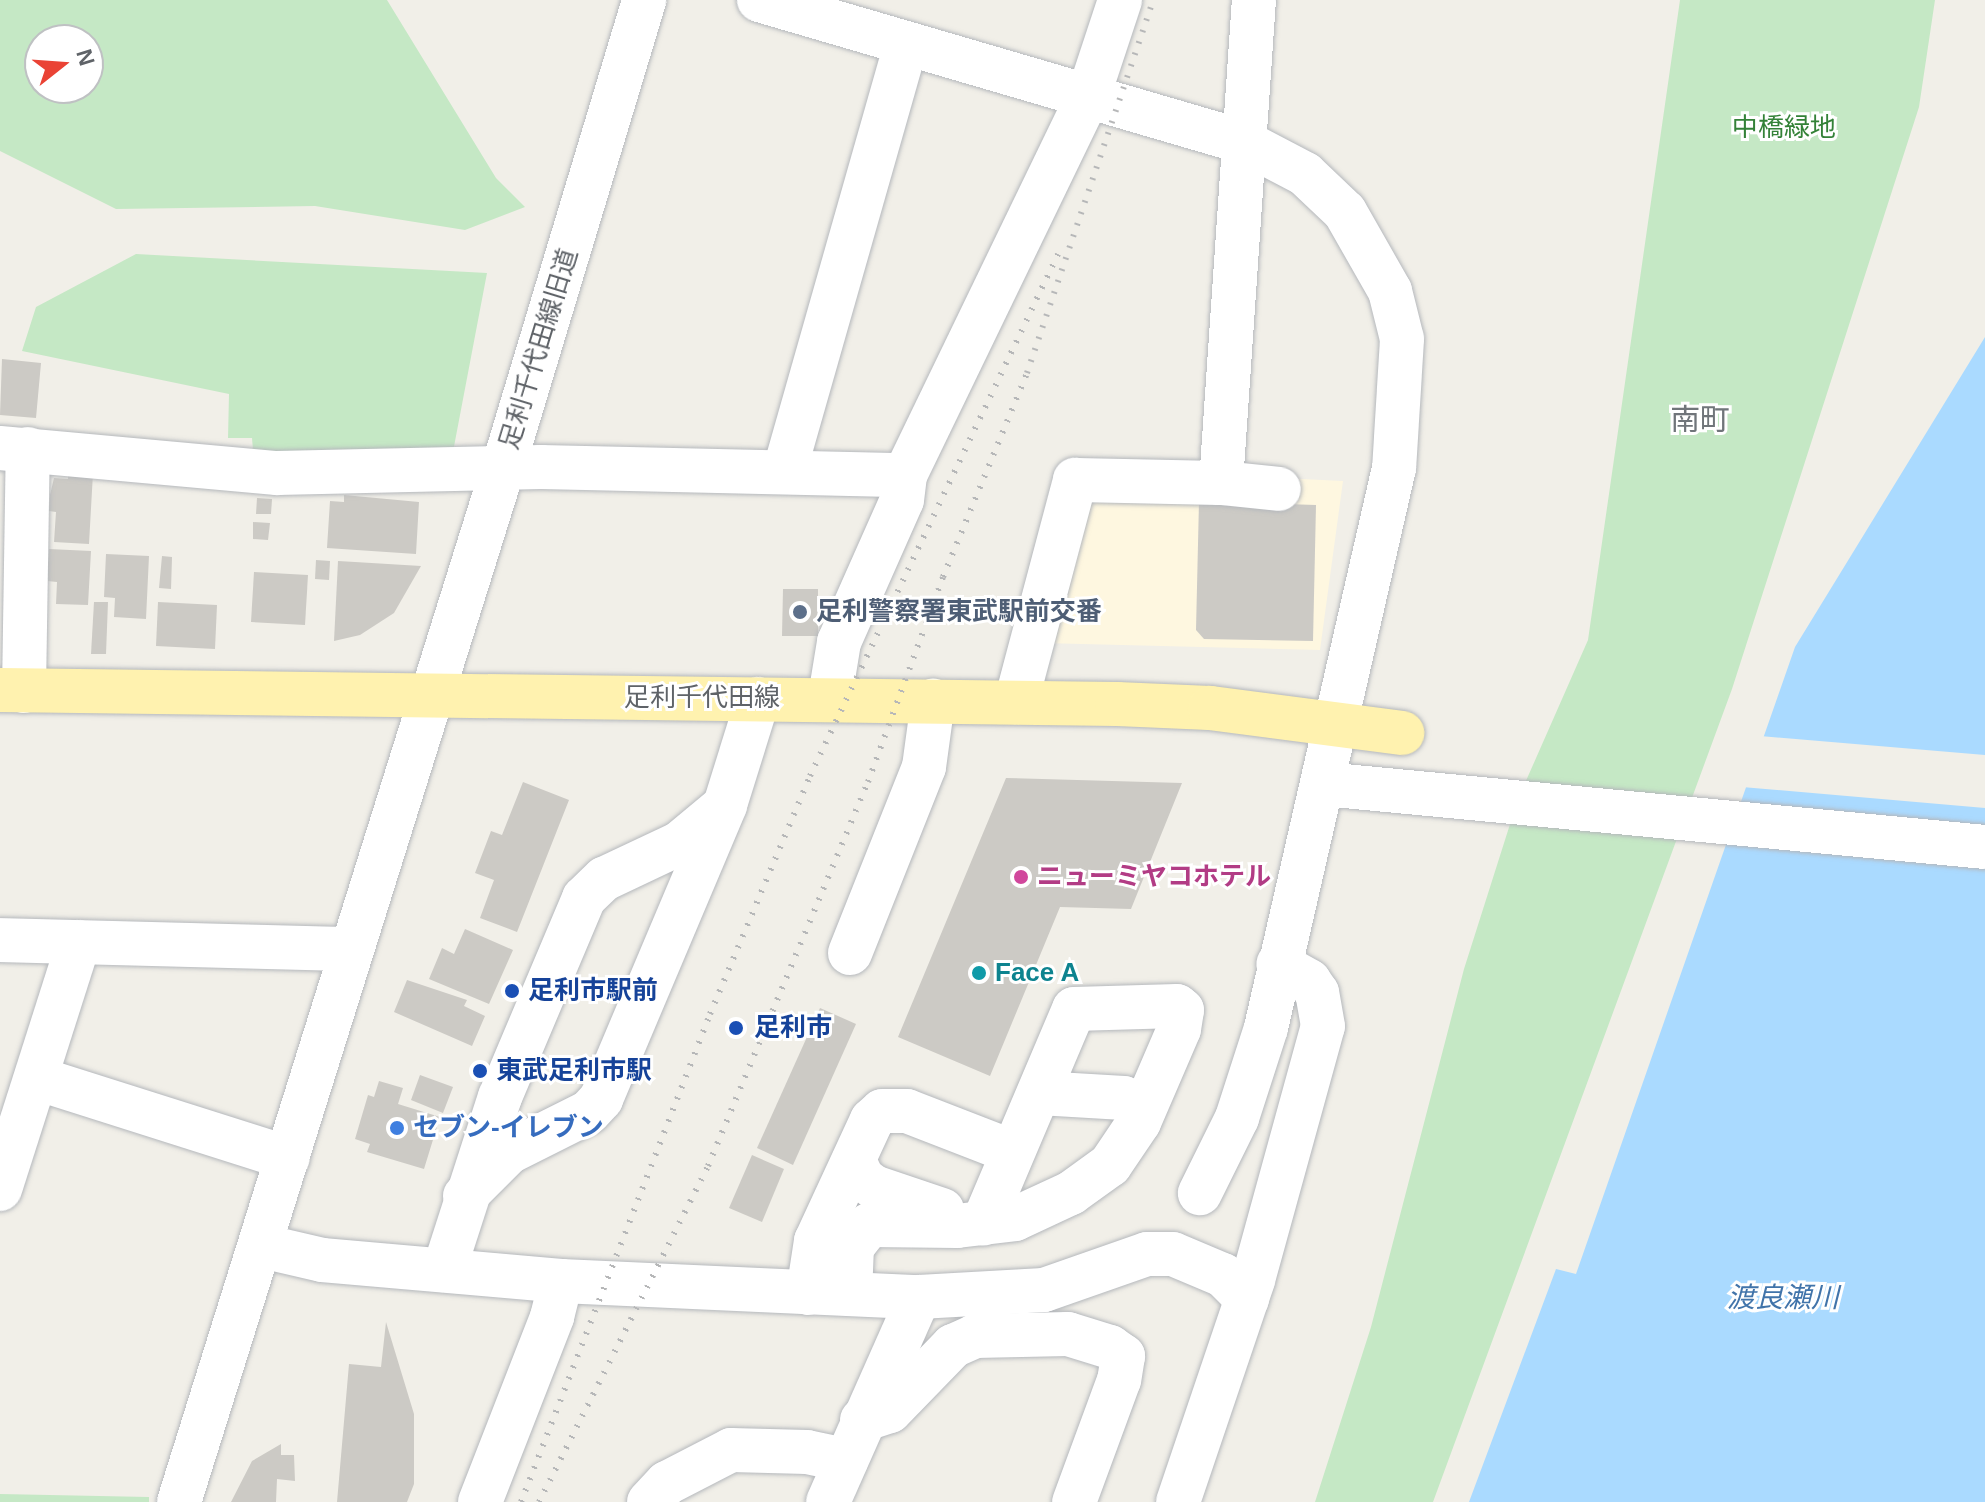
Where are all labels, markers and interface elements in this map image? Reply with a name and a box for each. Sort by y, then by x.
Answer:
north arrow [24,24,104,104]
text: N [71,46,100,69]
park label: 中橋緑地 [1732,112,1836,144]
street label: 足利千代田線旧道 [494,245,584,453]
district label: 南町 [1670,402,1730,438]
place label: 足利警察署東武駅前交番 [816,596,1102,628]
marker: 足利警察署東武駅前交番 [791,603,809,621]
street label: 足利千代田線 [624,682,780,714]
place label: ニューミヤコホテル [1037,861,1271,893]
marker: ニューミヤコホテル [1012,868,1030,886]
place label: Face A [995,957,1080,989]
marker: Face A [970,964,988,982]
place label: 足利市駅前 [528,975,658,1007]
marker: 足利市駅前 [503,982,521,1000]
place label: 足利市 [754,1012,832,1044]
marker: 足利市 [725,1017,747,1039]
place label: 東武足利市駅 [496,1055,652,1087]
marker: 東武足利市駅 [471,1062,489,1080]
place label: セブン-イレブン [413,1112,604,1144]
marker: セブン-イレブン [388,1119,406,1137]
water label: 渡良瀬川 [1727,1281,1839,1315]

